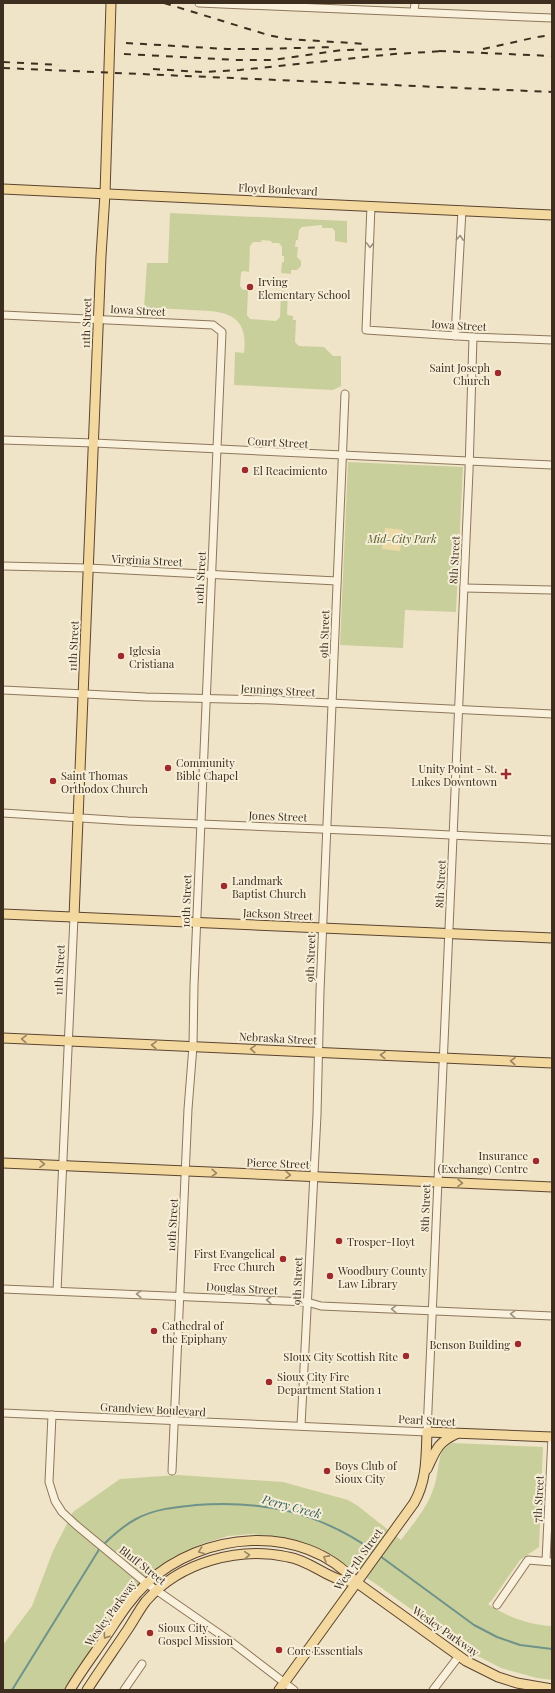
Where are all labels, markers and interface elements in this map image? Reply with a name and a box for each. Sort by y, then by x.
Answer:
street label: Floyd Boulevard [238,179,319,199]
one-way arrow [456,235,465,241]
one-way arrow [365,242,374,248]
place label: Irving Elementary School [258,274,350,302]
marker: Irving Elementary School [245,282,255,292]
street label: 11th Street [78,297,94,349]
street label: Iowa Street [110,301,166,319]
street label: Iowa Street [431,316,487,334]
place label: Saint Joseph Church [430,360,491,388]
marker: Saint Joseph Church [493,368,503,378]
street label: Court Street [247,433,309,451]
place label: El Reacimiento [253,463,327,478]
marker: El Reacimiento [240,465,250,475]
park label: Mid-City Park [366,531,437,546]
street label: 8th Street [445,535,463,585]
street label: Virginia Street [110,551,183,569]
street label: 10th Street [191,551,209,605]
street label: 9th Street [316,610,332,658]
street label: 11th Street [64,620,82,672]
place label: Iglesia Cristiana [129,643,175,671]
marker: Iglesia Cristiana [116,651,126,661]
street label: Jennings Street [239,681,316,699]
place label: Community Bible Chapel [176,755,238,783]
place label: Unity Point - St. Lukes Downtown [411,761,497,789]
marker: Community Bible Chapel [163,763,173,773]
place label: Saint Thomas Orthodox Church [61,768,148,796]
marker: Unity Point - St. Lukes Downtown [500,768,512,780]
marker: Saint Thomas Orthodox Church [48,776,58,786]
street label: Jones Street [247,807,308,825]
street label: 8th Street [431,859,449,909]
place label: Landmark Baptist Church [232,873,307,901]
street label: 10th Street [178,874,194,928]
marker: Landmark Baptist Church [219,881,229,891]
street label: Jackson Street [242,905,313,923]
street label: 9th Street [302,934,318,982]
street label: 11th Street [50,944,68,996]
street label: Nebraska Street [239,1028,318,1048]
one-way arrow [21,1034,27,1043]
one-way arrow [151,1040,157,1049]
one-way arrow [250,1045,256,1054]
one-way arrow [380,1051,386,1059]
one-way arrow [510,1057,516,1066]
place label: Insurance (Exchange) Centre [438,1148,528,1176]
street label: Pierce Street [246,1154,310,1172]
marker: Insurance (Exchange) Centre [531,1156,541,1166]
one-way arrow [39,1160,45,1169]
one-way arrow [211,1168,217,1177]
one-way arrow [285,1171,291,1180]
one-way arrow [457,1179,463,1188]
street label: 8th Street [417,1183,433,1232]
street label: 10th Street [163,1198,181,1252]
place label: Trosper-Hoyt [347,1234,415,1249]
marker: Trosper-Hoyt [334,1236,344,1246]
place label: First Evangelical Free Church [194,1246,276,1274]
marker: First Evangelical Free Church [278,1254,288,1264]
street label: 9th Street [289,1257,305,1305]
place label: Woodbury County Law Library [337,1263,428,1291]
marker: Woodbury County Law Library [325,1271,335,1281]
street label: Douglas Street [206,1279,278,1297]
one-way arrow [136,1290,142,1299]
one-way arrow [266,1296,272,1304]
one-way arrow [390,1305,396,1313]
one-way arrow [510,1310,516,1318]
place label: Cathedral of the Epiphany [162,1318,228,1346]
marker: Cathedral of the Epiphany [149,1326,159,1336]
place label: Benson Building [429,1337,510,1352]
marker: Benson Building [513,1339,523,1349]
place label: SIoux City Scottish Rite [283,1349,398,1364]
marker: SIoux City Scottish Rite [401,1351,411,1361]
place label: Sioux City Fire Department Station 1 [277,1369,381,1397]
marker: Sioux City Fire Department Station 1 [264,1377,274,1387]
street label: Grandview Boulevard [100,1399,207,1419]
street label: Pearl Street [398,1411,456,1429]
place label: Boys Club of Sioux City [335,1458,398,1486]
marker: Boys Club of Sioux City [322,1466,332,1476]
street label: 7th Street [529,1475,547,1523]
water label: Perry Creek [260,1490,323,1522]
street label: West 7th Street [330,1525,386,1594]
street label: Bluff Street [116,1542,170,1588]
one-way arrow [197,1546,204,1554]
one-way arrow [244,1550,250,1559]
one-way arrow [323,1556,330,1563]
street label: Wesley Parkway [80,1577,139,1650]
street label: Wesley Parkway [409,1602,483,1660]
place label: Sioux City Gospel Mission [158,1620,233,1648]
marker: Sioux City Gospel Mission [145,1628,155,1638]
one-way arrow [103,1632,111,1639]
place label: Core Essentials [287,1643,363,1658]
marker: Core Essentials [274,1645,284,1655]

